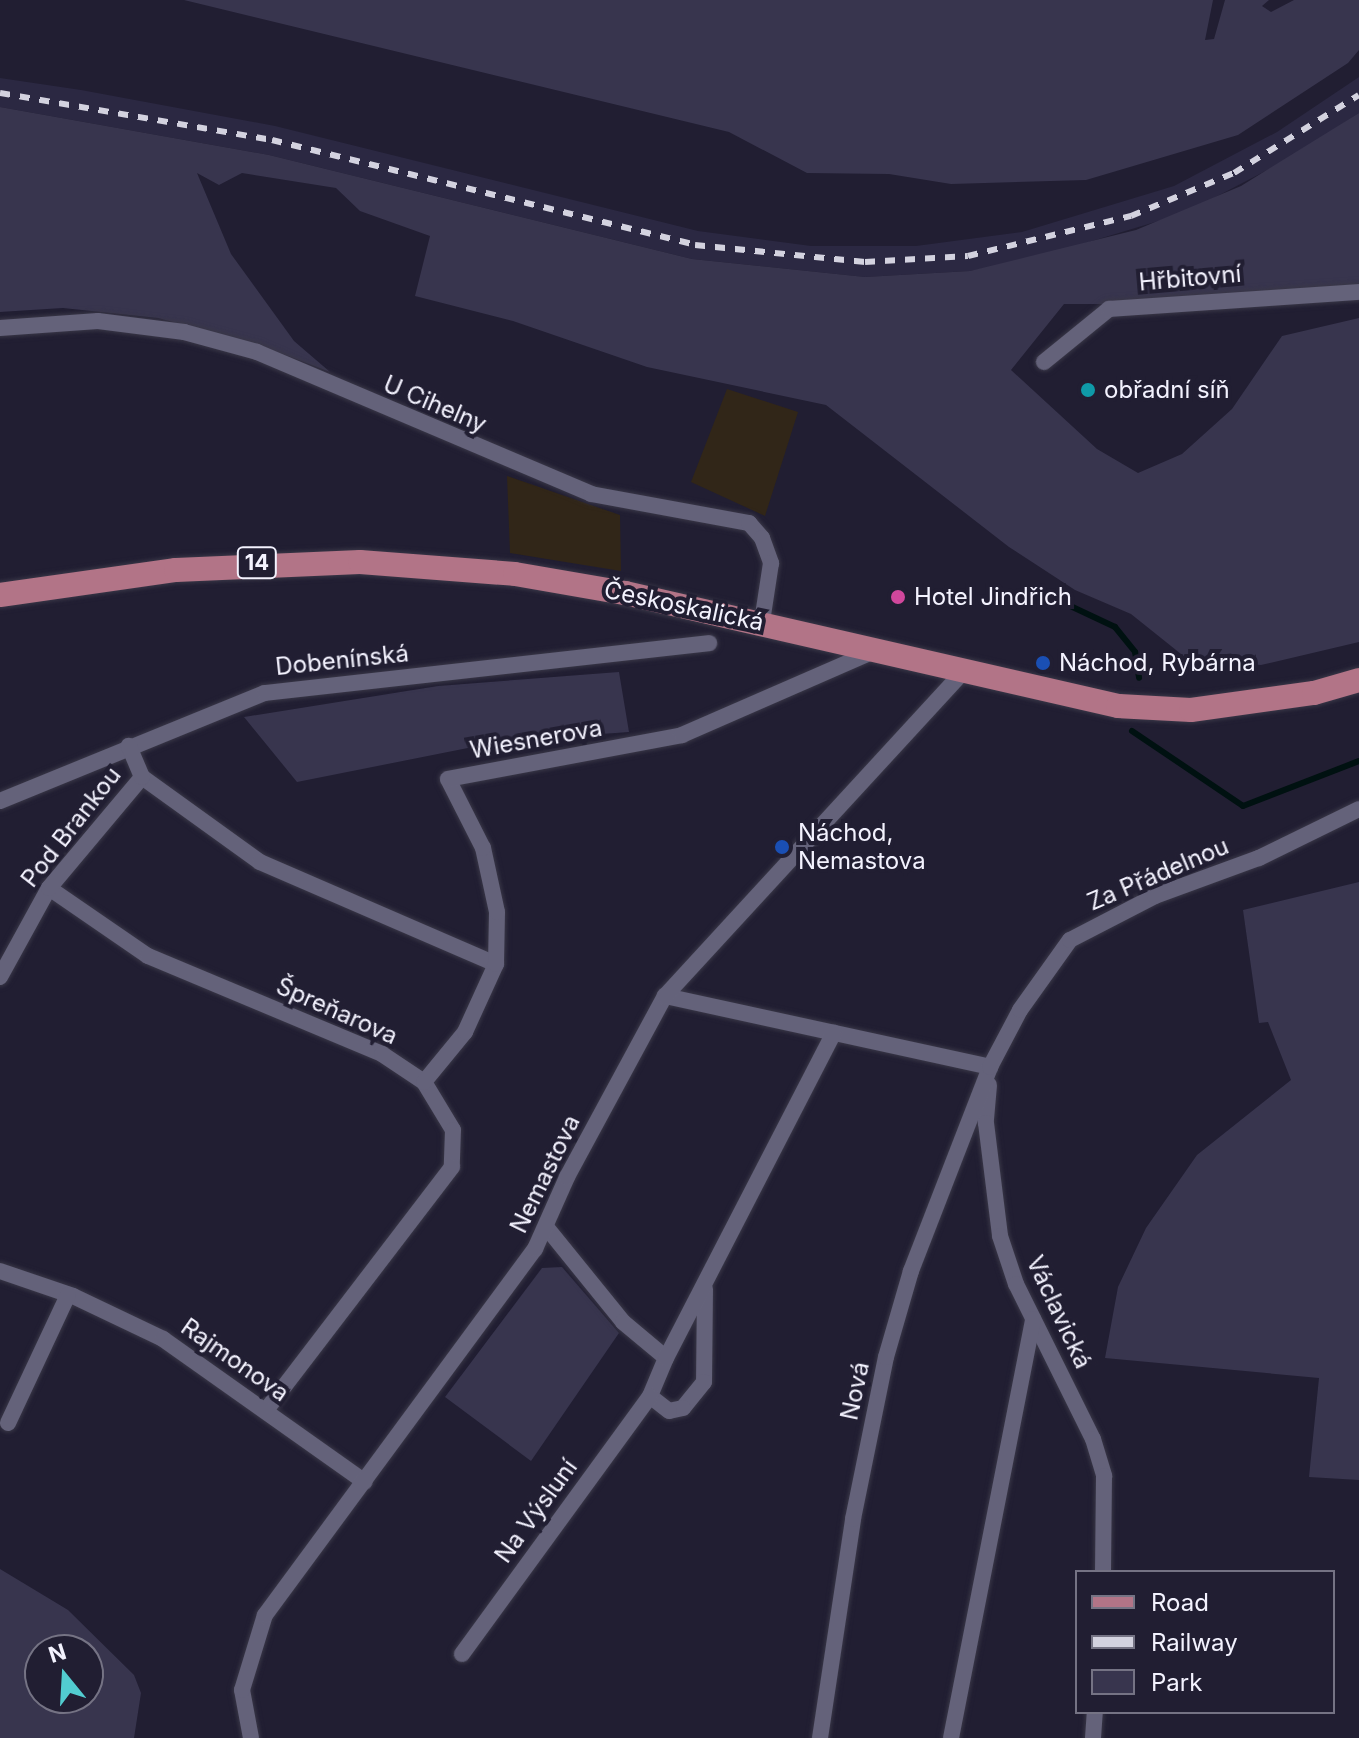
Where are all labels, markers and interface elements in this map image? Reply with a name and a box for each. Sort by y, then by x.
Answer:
street label: Hřbitovní [1138,259,1242,297]
street label: U Cihelny [379,369,491,439]
place label: obřadní síň [1104,376,1230,404]
marker: obřadní síň [1079,381,1097,399]
road number: 14 [235,545,279,581]
street label: Českoskalická [602,575,766,637]
place label: Hotel Jindřich [914,583,1072,611]
marker: Hotel Jindřich [889,588,907,606]
street label: Dobenínská [274,639,410,681]
place label: Náchod, Rybárna [1059,649,1256,677]
marker: Náchod, Rybárna [1034,654,1052,672]
street label: Wiesnerova [468,713,604,765]
street label: Pod Brankou [15,761,127,893]
place label: Náchod, Nemastova [798,819,926,875]
street label: Za Přádelnou [1083,831,1233,917]
marker: Náchod, Nemastova [773,838,791,856]
street label: Špreňarova [272,971,402,1051]
street label: Nemastova [504,1110,586,1238]
street label: Václavická [1020,1251,1098,1373]
street label: Rajmonova [176,1312,294,1408]
street label: Nová [835,1359,875,1423]
street label: Na Výsluní [489,1454,583,1568]
legend [1075,1570,1335,1714]
text: Road [1151,1588,1209,1617]
text: Railway [1151,1628,1238,1657]
north arrow [24,1634,104,1714]
text: N [45,1638,69,1668]
text: Park [1151,1668,1202,1697]

